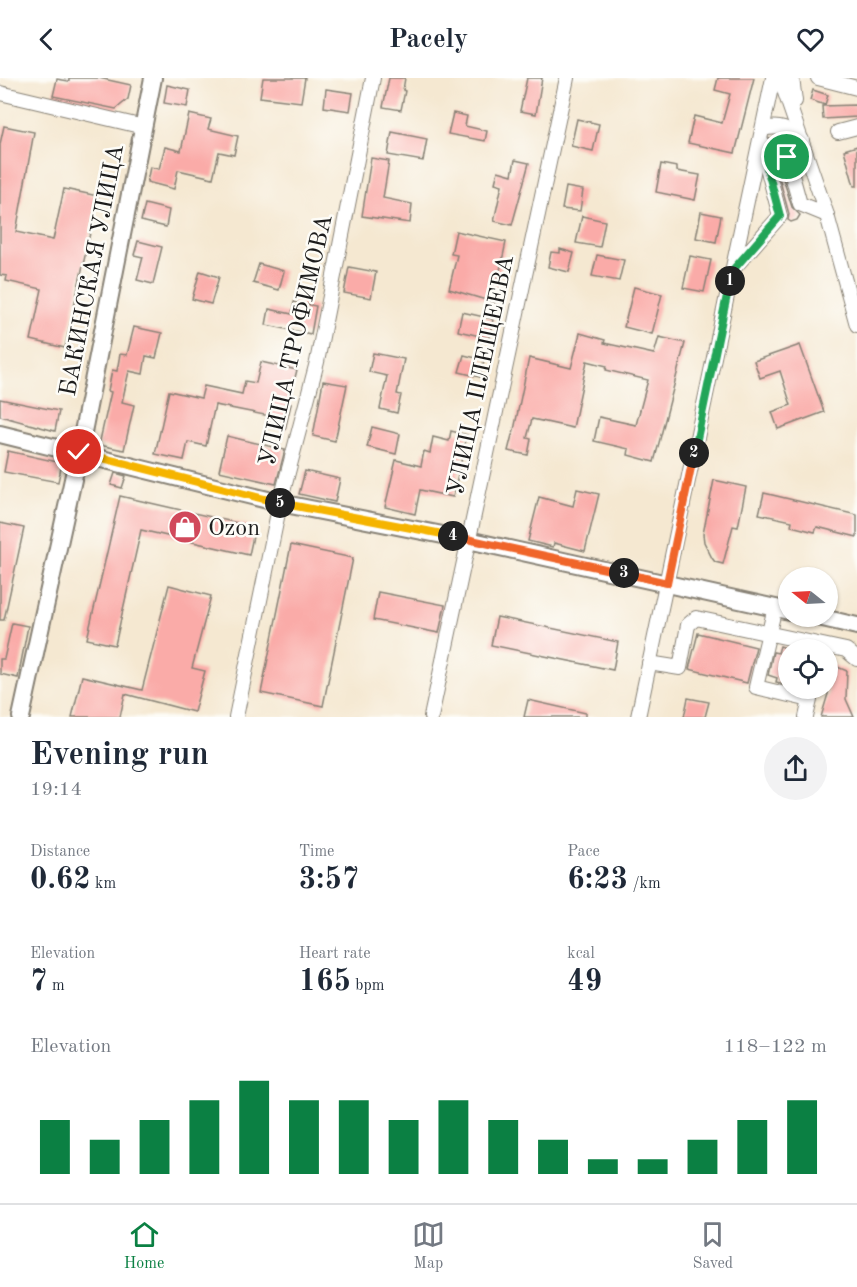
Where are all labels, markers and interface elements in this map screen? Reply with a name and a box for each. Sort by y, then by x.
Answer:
icon: back [30,23,63,56]
icon: heart [794,23,827,56]
text: Pacely [389,26,468,53]
pin [761,131,812,182]
icon: arrive [770,140,803,173]
street label: БАКИНСКАЯ УЛИЦА [57,142,129,398]
street label: УЛИЦА ТРОФИМОВА [256,212,338,469]
street label: УЛИЦА ПЛЕЩЕЕВА [445,253,519,498]
pin: 1 [715,266,745,296]
text: 1 [725,273,735,289]
pin [53,426,104,477]
icon: check [62,435,95,468]
pin: 2 [679,438,709,468]
text: 2 [689,445,699,461]
pin: 5 [265,488,295,518]
text: 5 [275,495,285,511]
shop icon: Ozon [167,509,203,545]
place label: Ozon [208,517,260,541]
pin: 4 [438,521,468,551]
text: 4 [448,528,458,544]
pin: 3 [609,558,639,588]
text: 3 [619,565,629,581]
north arrow [778,567,838,627]
map controls [778,567,838,699]
button: locate [778,639,838,699]
button: share [764,737,827,800]
text: Evening run [30,739,209,772]
text: 19:14 [30,780,82,800]
text: Distance [30,844,90,860]
text: Time [299,844,334,860]
text: Pace [567,844,600,860]
text: 0.62 [30,865,91,895]
text: 3:57 [299,865,359,895]
text: 6:23 [567,865,628,895]
text: km [91,876,116,892]
text: /km [628,876,661,892]
text: Elevation [30,946,95,962]
text: Heart rate [299,946,371,962]
text: kcal [567,946,595,962]
text: 7 [30,967,47,997]
text: 165 [299,967,351,997]
text: 49 [567,967,602,997]
text: m [47,978,65,994]
text: bpm [351,978,385,994]
text: Elevation [30,1037,111,1057]
text: 118–122 m [724,1037,827,1057]
tab: Home [124,1218,164,1274]
tab: Map [412,1218,445,1274]
tab: Saved [692,1218,733,1274]

